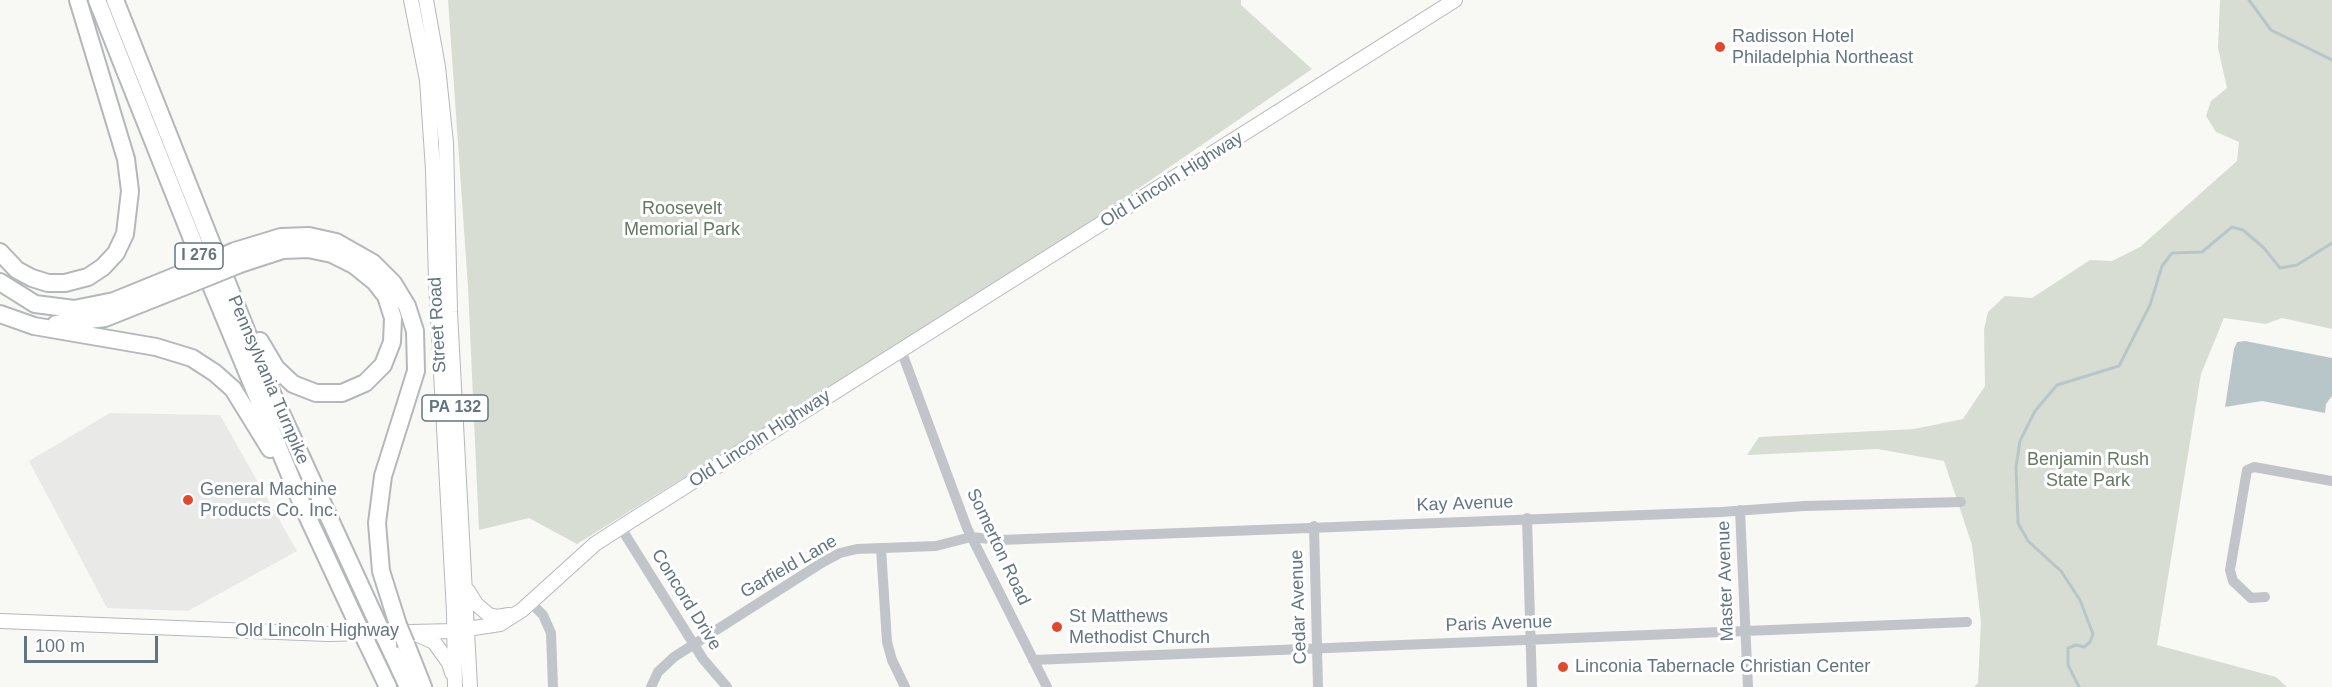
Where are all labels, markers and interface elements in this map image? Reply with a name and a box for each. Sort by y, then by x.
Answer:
place label: Radisson Hotel Philadelphia Northeast [1732,26,1913,68]
marker: Radisson Hotel Philadelphia Northeast [1713,40,1727,54]
street label: Old Lincoln Highway [1097,127,1247,233]
park label: Roosevelt Memorial Park [624,198,740,240]
road number: I 276 [175,243,223,269]
street label: Street Road [425,276,451,374]
street label: Pennsylvania Turnpike [223,292,313,468]
street label: Old Lincoln Highway [685,385,835,493]
road number: PA 132 [422,395,488,421]
park label: Benjamin Rush State Park [2027,449,2149,492]
place label: General Machine Products Co. Inc. [200,479,338,522]
street label: Somerton Road [962,485,1034,609]
street label: Kay Avenue [1416,492,1514,516]
marker: General Machine Products Co. Inc. [181,493,195,507]
street label: Master Avenue [1713,520,1739,642]
street label: Garfield Lane [737,531,841,603]
street label: Concord Drive [646,545,726,655]
street label: Cedar Avenue [1286,549,1312,665]
place label: St Matthews Methodist Church [1069,606,1210,648]
street label: Paris Avenue [1445,611,1553,637]
street label: Old Lincoln Highway [235,620,399,642]
marker: St Matthews Methodist Church [1050,620,1064,634]
scale bar [27,624,160,662]
text: 100 m [35,636,85,656]
place label: Linconia Tabernacle Christian Center [1575,656,1870,678]
marker: Linconia Tabernacle Christian Center [1556,660,1570,674]

